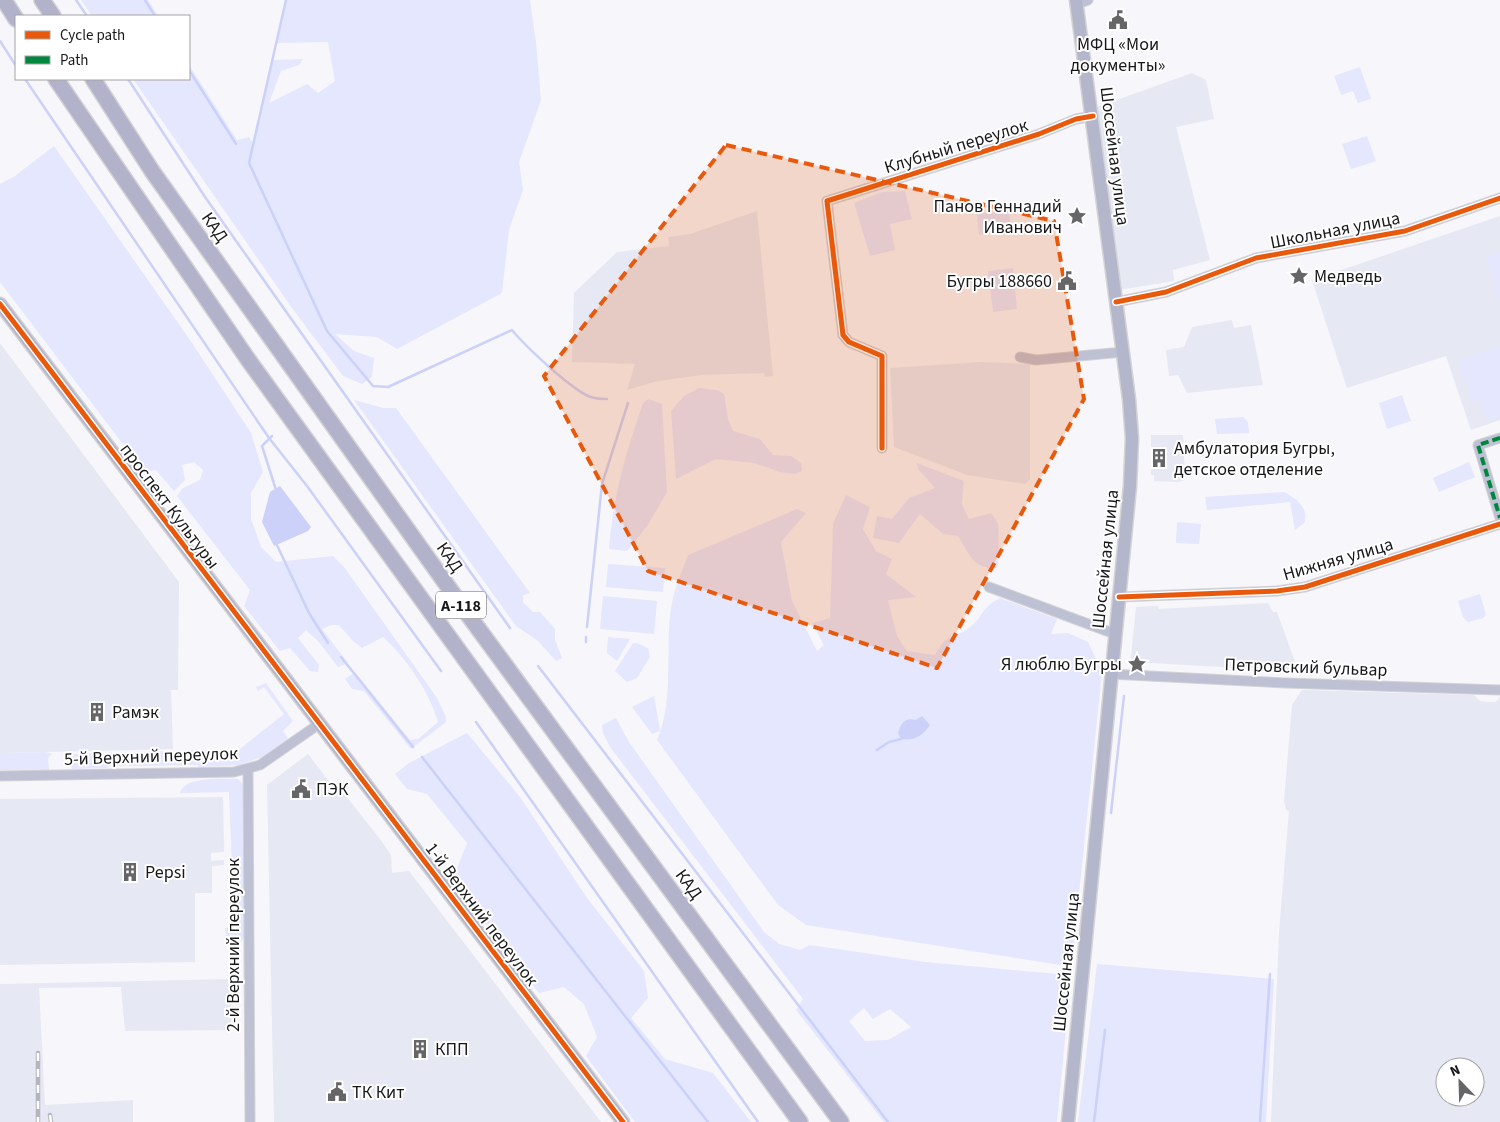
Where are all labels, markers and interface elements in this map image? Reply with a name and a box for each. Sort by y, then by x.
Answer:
public building icon: МФЦ «Мои документы» [1107,9,1129,31]
legend [15,15,190,80]
text: Cycle path [60,25,125,46]
place label: МФЦ «Мои документы» [1071,32,1166,78]
text: Path [60,50,88,71]
street label: Шоссейная улица [1094,85,1135,227]
street label: Клубный переулок [881,113,1031,180]
place label: Панов Геннадий Иванович [933,194,1062,240]
place icon: Панов Геннадий Иванович [1066,205,1088,227]
street label: Школьная улица [1268,206,1402,255]
street label: КАД [195,207,234,248]
place label: Медведь [1314,264,1382,289]
place icon: Медведь [1288,265,1310,287]
place label: Бугры 188660 [947,269,1052,294]
public building icon: Бугры 188660 [1056,270,1078,292]
place label: Амбулатория Бугры, детское отделение [1174,436,1335,482]
street label: проспект Культуры [114,438,225,574]
building icon: Амбулатория Бугры, детское отделение [1148,447,1170,469]
street label: Шоссейная улица [1086,488,1125,630]
street label: Нижняя улица [1280,532,1396,587]
street label: КАД [430,537,469,578]
road number: А-118 [436,592,486,618]
place label: Я люблю Бугры [1001,652,1122,677]
street label: Петровский бульвар [1224,652,1388,683]
place icon: Я люблю Бугры [1126,653,1148,675]
place label: Рамэк [112,700,159,725]
building icon: Рамэк [86,701,108,723]
street label: 5-й Верхний переулок [64,741,238,772]
place label: ПЭК [316,777,349,802]
public building icon: ПЭК [290,778,312,800]
street label: 1-й Верхний переулок [419,837,544,991]
street label: 2-й Верхний переулок [221,858,246,1032]
place label: Pepsi [145,860,186,885]
building icon: Pepsi [119,861,141,883]
street label: КАД [669,864,708,905]
street label: Шоссейная улица [1047,891,1086,1033]
place label: КПП [435,1037,469,1062]
building icon: КПП [409,1038,431,1060]
north arrow [1435,1057,1485,1107]
text: N [1447,1060,1464,1082]
place label: ТК Кит [352,1080,405,1105]
public building icon: ТК Кит [326,1081,348,1103]

